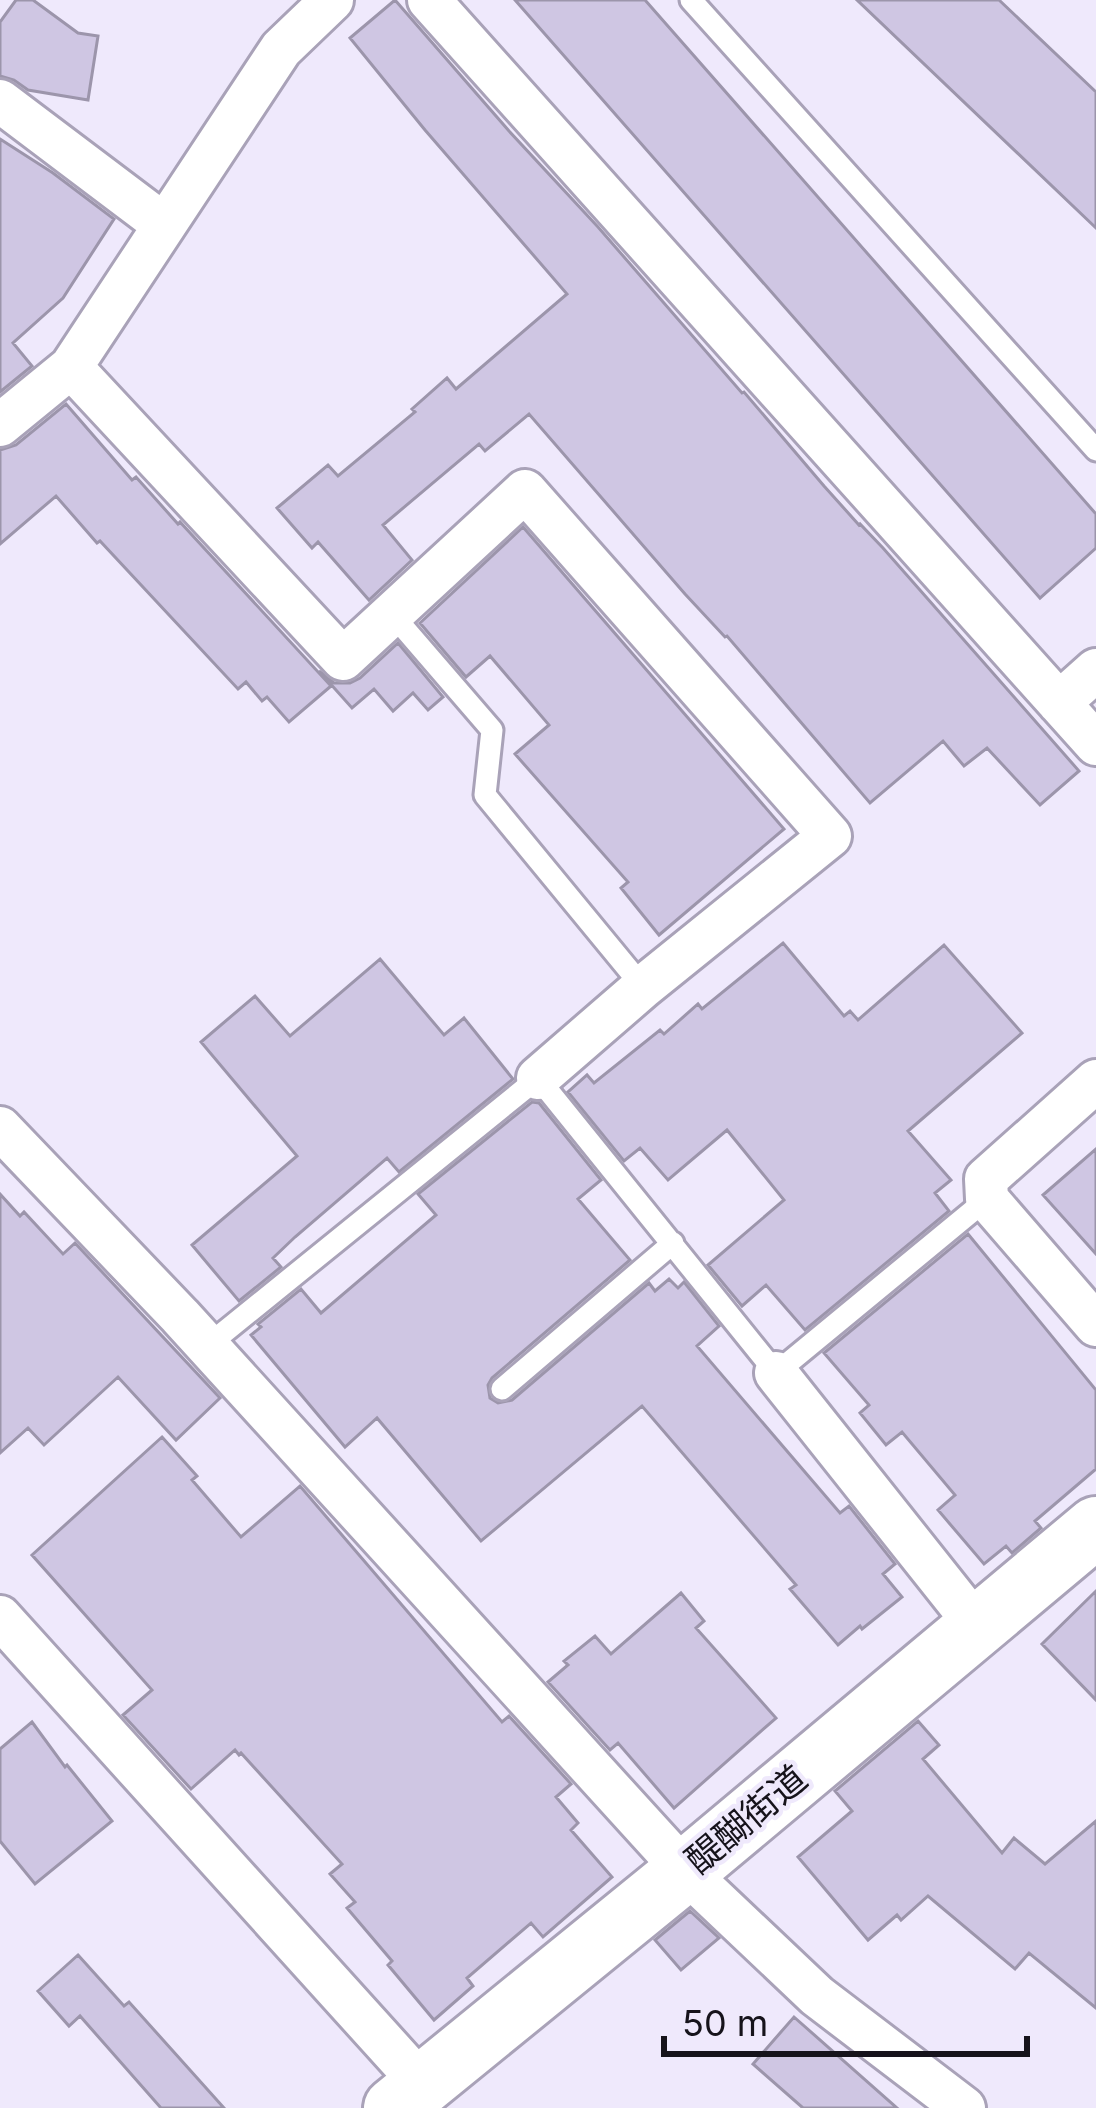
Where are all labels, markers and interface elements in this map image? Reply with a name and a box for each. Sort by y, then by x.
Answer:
street label: 醍醐街道 [677,1756,815,1882]
scale bar [664,1982,1027,2056]
text: 50 m [682,2001,768,2045]

